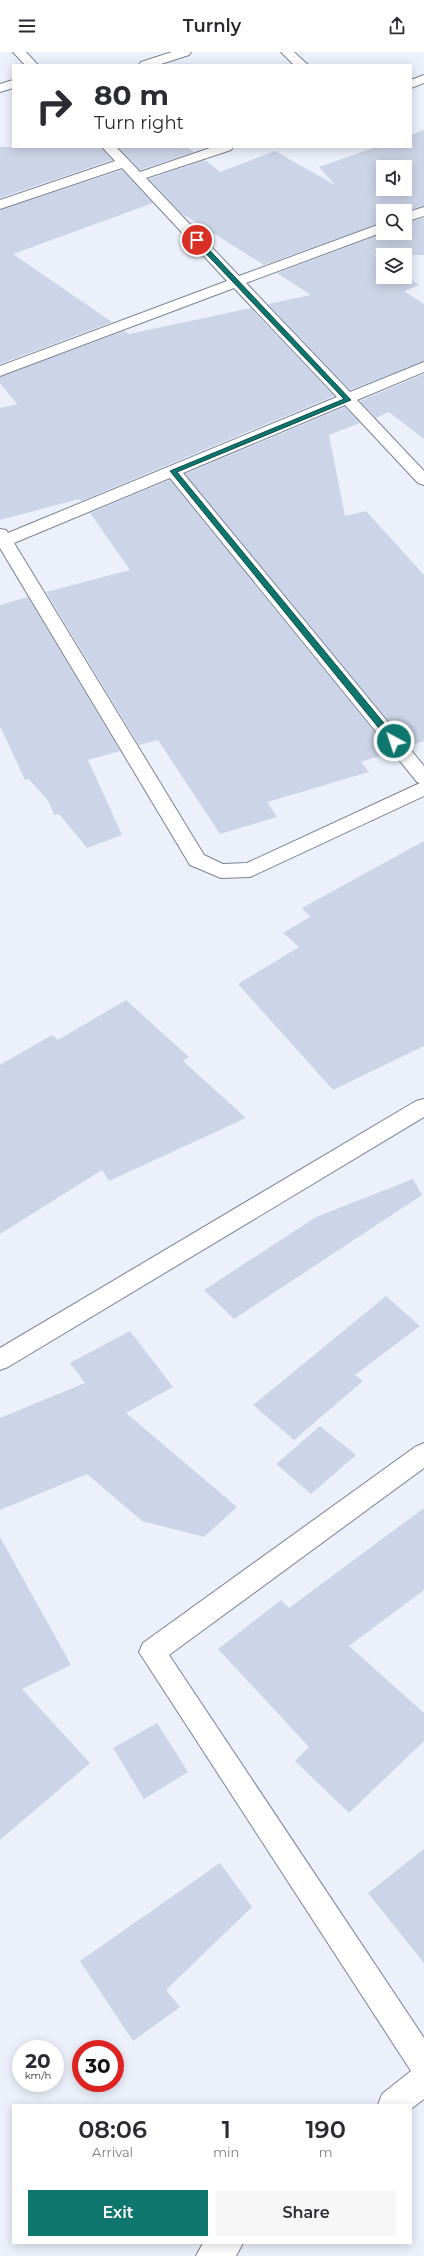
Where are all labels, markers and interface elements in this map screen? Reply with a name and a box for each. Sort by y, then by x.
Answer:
icon: menu [16,15,38,37]
text: Turnly [183,15,241,37]
icon: share [386,15,408,37]
text: 80 m [94,78,169,112]
icon: right [28,80,80,132]
text: Turn right [94,112,184,134]
map controls [376,160,412,284]
button: sound [376,160,412,196]
button: search [376,204,412,240]
pin [180,223,214,257]
icon: arrive [186,229,208,251]
button: layers [376,248,412,284]
position arrow [373,720,415,762]
speed limit sign: 30 [72,2040,124,2092]
text: 20 [25,2049,51,2073]
text: km/h [25,2069,51,2082]
text: 08:06 [78,2115,147,2144]
text: 1 [222,2115,231,2144]
text: 190 [305,2115,346,2144]
text: Arrival [92,2144,133,2160]
text: min [213,2144,239,2160]
text: m [319,2144,333,2160]
button: Exit [28,2190,208,2236]
button: Share [216,2190,396,2236]

